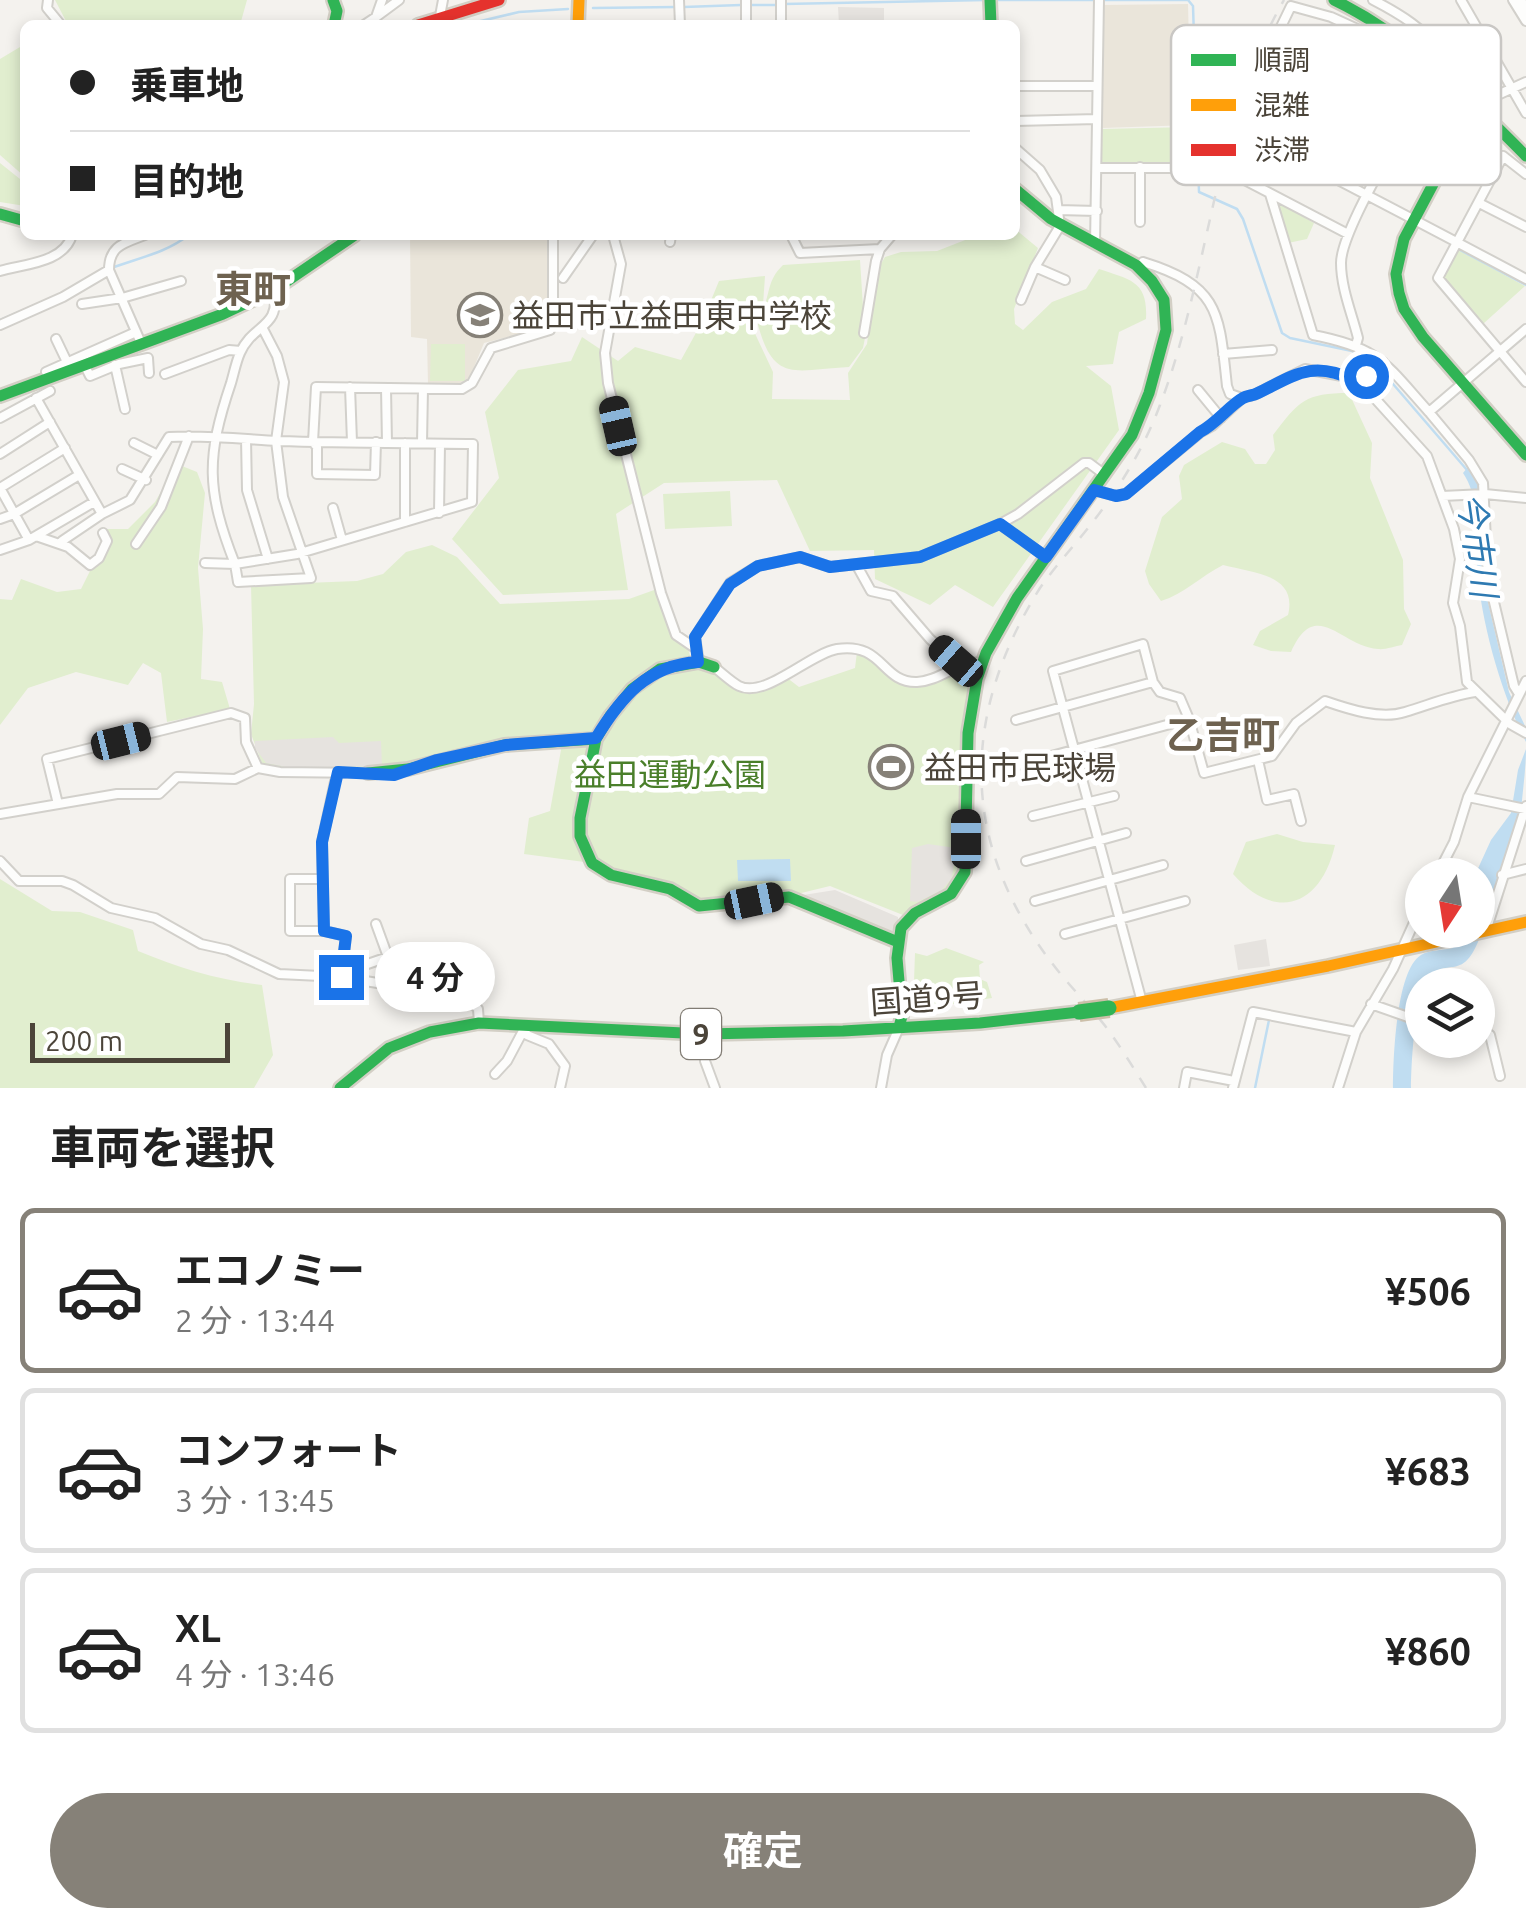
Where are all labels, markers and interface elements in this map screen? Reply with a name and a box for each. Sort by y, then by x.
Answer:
legend [1171,25,1501,185]
text: 順調 [1254,44,1310,75]
text: 乗車地 [130,64,244,106]
text: 混雑 [1254,89,1310,120]
text: 渋滞 [1254,134,1310,165]
text: 目的地 [130,160,244,202]
district label: 東町 [215,268,291,310]
school or university icon: 益田市立益田東中学校 [457,292,503,338]
place label: 益田市立益田東中学校 [512,297,832,333]
route start [1344,354,1389,399]
car [597,393,639,459]
water label: 今市川 [1451,490,1506,604]
car [924,630,988,692]
district label: 乙吉町 [1166,714,1280,756]
car [88,719,154,763]
sports icon: 益田市民球場 [868,744,914,790]
place label: 益田市民球場 [924,749,1116,785]
park label: 益田運動公園 [574,756,766,792]
car [951,809,981,869]
north arrow [1405,858,1495,948]
map controls [1405,858,1495,1058]
car [722,880,786,922]
callout: 4 分 [376,942,496,1012]
route end [319,955,364,1000]
text: 4 分 [406,959,464,995]
button: layers [1405,968,1495,1058]
street label: 国道9号 [869,976,985,1020]
road number: 9 [681,1009,721,1059]
scale bar [30,1018,230,1062]
text: 200 m [45,1025,123,1056]
text: 車両を選択 [50,1122,275,1173]
icon: car [55,1246,145,1336]
text: エコノミー [175,1249,365,1291]
text: ¥506 [1385,1270,1471,1312]
text: 2 分 · 13:44 [175,1302,335,1338]
icon: car [55,1426,145,1516]
text: コンフォート [175,1429,402,1471]
text: ¥683 [1385,1450,1471,1492]
text: 3 分 · 13:45 [175,1482,335,1518]
icon: car [55,1606,145,1696]
text: XL [175,1607,221,1649]
text: ¥860 [1385,1630,1471,1672]
text: 4 分 · 13:46 [175,1656,335,1692]
button: 確定 [50,1793,1476,1908]

